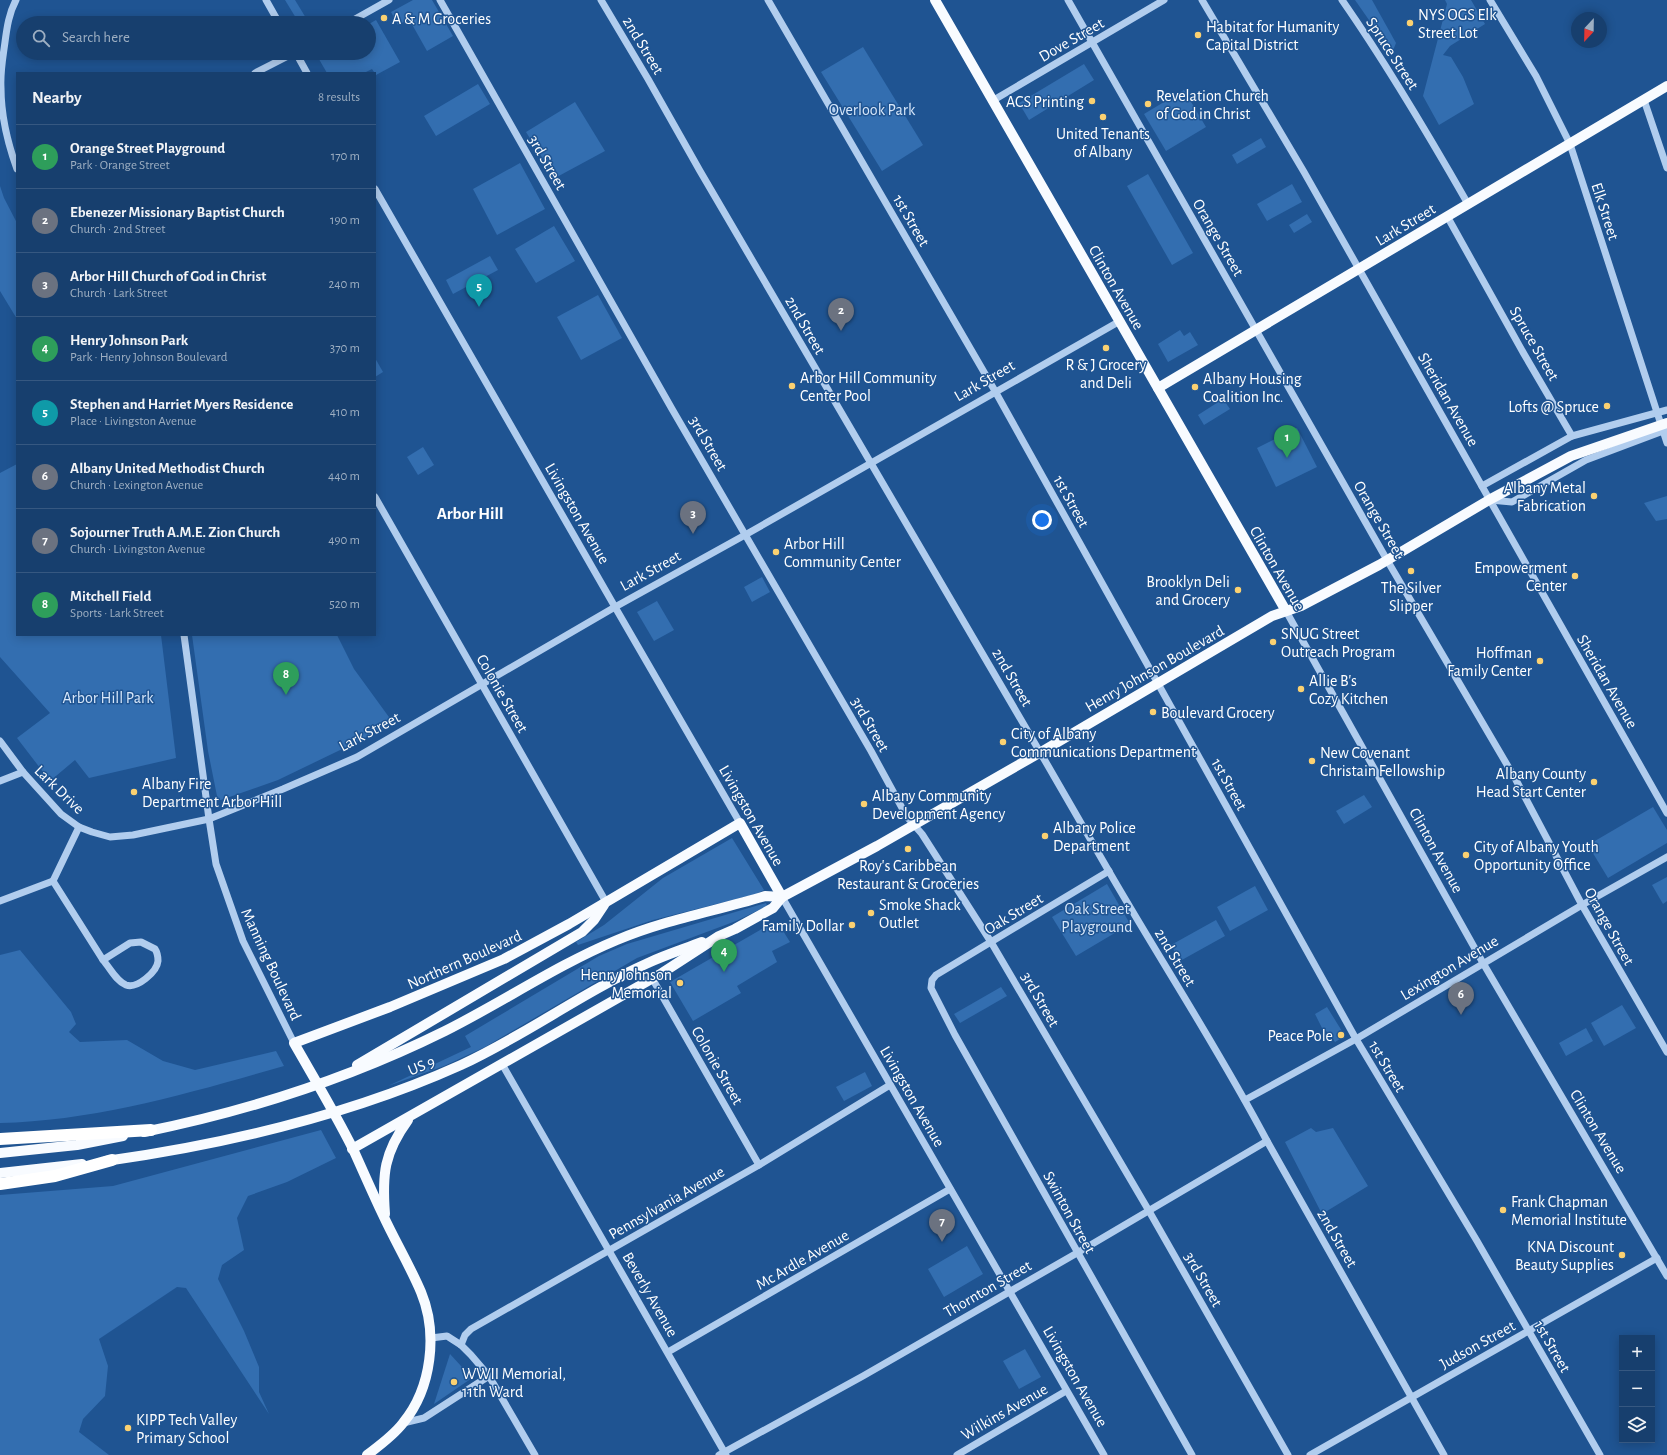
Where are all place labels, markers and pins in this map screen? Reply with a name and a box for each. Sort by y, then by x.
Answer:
place label: NYS OGS Elk Street Lot [1418,7,1497,41]
place label: A & M Groceries [392,11,491,27]
marker: A & M Groceries [379,13,389,23]
marker: NYS OGS Elk Street Lot [1405,18,1415,28]
place label: Habitat for Humanity Capital District [1206,19,1339,53]
marker: Habitat for Humanity Capital District [1193,30,1203,40]
place label: Revelation Church of God in Christ [1156,88,1269,122]
place label: ACS Printing [1006,94,1084,110]
marker: ACS Printing [1087,96,1097,106]
marker: Revelation Church of God in Christ [1143,99,1153,109]
marker: United Tenants of Albany [1098,112,1108,122]
place label: United Tenants of Albany [1056,126,1150,161]
pin: 5 [466,274,492,307]
pin: 2 [828,298,854,331]
marker: R & J Grocery and Deli [1101,343,1111,353]
place label: R & J Grocery and Deli [1066,357,1147,391]
place label: Arbor Hill Community Center Pool [800,370,937,404]
place label: Albany Housing Coalition Inc. [1203,371,1302,405]
marker: Arbor Hill Community Center Pool [787,381,797,391]
marker: Albany Housing Coalition Inc. [1190,382,1200,392]
place label: Lofts @ Spruce [1508,399,1599,415]
marker: Lofts @ Spruce [1602,401,1612,411]
pin: 1 [1274,425,1300,458]
place label: Albany Metal Fabrication [1504,480,1586,514]
marker: Albany Metal Fabrication [1589,491,1599,501]
pin: 3 [680,501,706,534]
place label: Arbor Hill Community Center [784,536,902,571]
marker: Arbor Hill Community Center [771,547,781,557]
place label: Empowerment Center [1474,560,1568,594]
marker: The Silver Slipper [1406,566,1416,576]
marker: Empowerment Center [1570,571,1580,581]
place label: Brooklyn Deli and Grocery [1146,574,1230,609]
place label: The Silver Slipper [1381,580,1442,614]
marker: Brooklyn Deli and Grocery [1233,585,1243,595]
place label: SNUG Street Outreach Program [1281,626,1395,660]
marker: SNUG Street Outreach Program [1268,637,1278,647]
place label: Hoffman Family Center [1447,645,1533,680]
marker: Hoffman Family Center [1535,656,1545,666]
pin: 8 [273,662,299,695]
place label: Allie B's Cozy Kitchen [1309,673,1388,708]
marker: Allie B's Cozy Kitchen [1296,684,1306,694]
place label: Boulevard Grocery [1161,705,1275,722]
marker: Boulevard Grocery [1148,707,1158,717]
place label: City of Albany Communications Department [1011,726,1196,760]
marker: City of Albany Communications Department [998,737,1008,747]
place label: New Covenant Christain Fellowship [1320,745,1445,779]
marker: New Covenant Christain Fellowship [1307,756,1317,766]
place label: Albany County Head Start Center [1476,766,1587,800]
place label: Albany Fire Department Arbor Hill [142,776,282,810]
marker: Albany County Head Start Center [1589,777,1599,787]
marker: Albany Fire Department Arbor Hill [129,787,139,797]
place label: Albany Community Development Agency [872,788,1005,823]
marker: Albany Community Development Agency [859,799,869,809]
place label: Albany Police Department [1053,820,1136,854]
marker: Albany Police Department [1040,831,1050,841]
place label: City of Albany Youth Opportunity Office [1474,839,1599,874]
marker: Roy's Caribbean Restaurant & Groceries [903,844,913,854]
marker: City of Albany Youth Opportunity Office [1461,850,1471,860]
place label: Roy's Caribbean Restaurant & Groceries [837,858,979,892]
place label: Smoke Shack Outlet [879,897,961,931]
marker: Smoke Shack Outlet [866,908,876,918]
place label: Family Dollar [762,918,845,935]
marker: Family Dollar [847,920,857,930]
pin: 4 [711,939,737,972]
place label: Henry Johnson Memorial [580,967,672,1001]
marker: Henry Johnson Memorial [675,978,685,988]
pin: 6 [1448,982,1474,1015]
place label: Peace Pole [1268,1028,1333,1044]
marker: Peace Pole [1336,1030,1346,1040]
place label: Frank Chapman Memorial Institute [1511,1194,1627,1228]
marker: Frank Chapman Memorial Institute [1498,1205,1508,1215]
pin: 7 [929,1209,955,1242]
place label: KNA Discount Beauty Supplies [1515,1239,1614,1274]
marker: KNA Discount Beauty Supplies [1617,1250,1627,1260]
place label: WWII Memorial, 11th Ward [462,1366,566,1400]
marker: WWII Memorial, 11th Ward [449,1377,459,1387]
place label: KIPP Tech Valley Primary School [136,1412,237,1447]
marker: KIPP Tech Valley Primary School [123,1423,133,1433]

